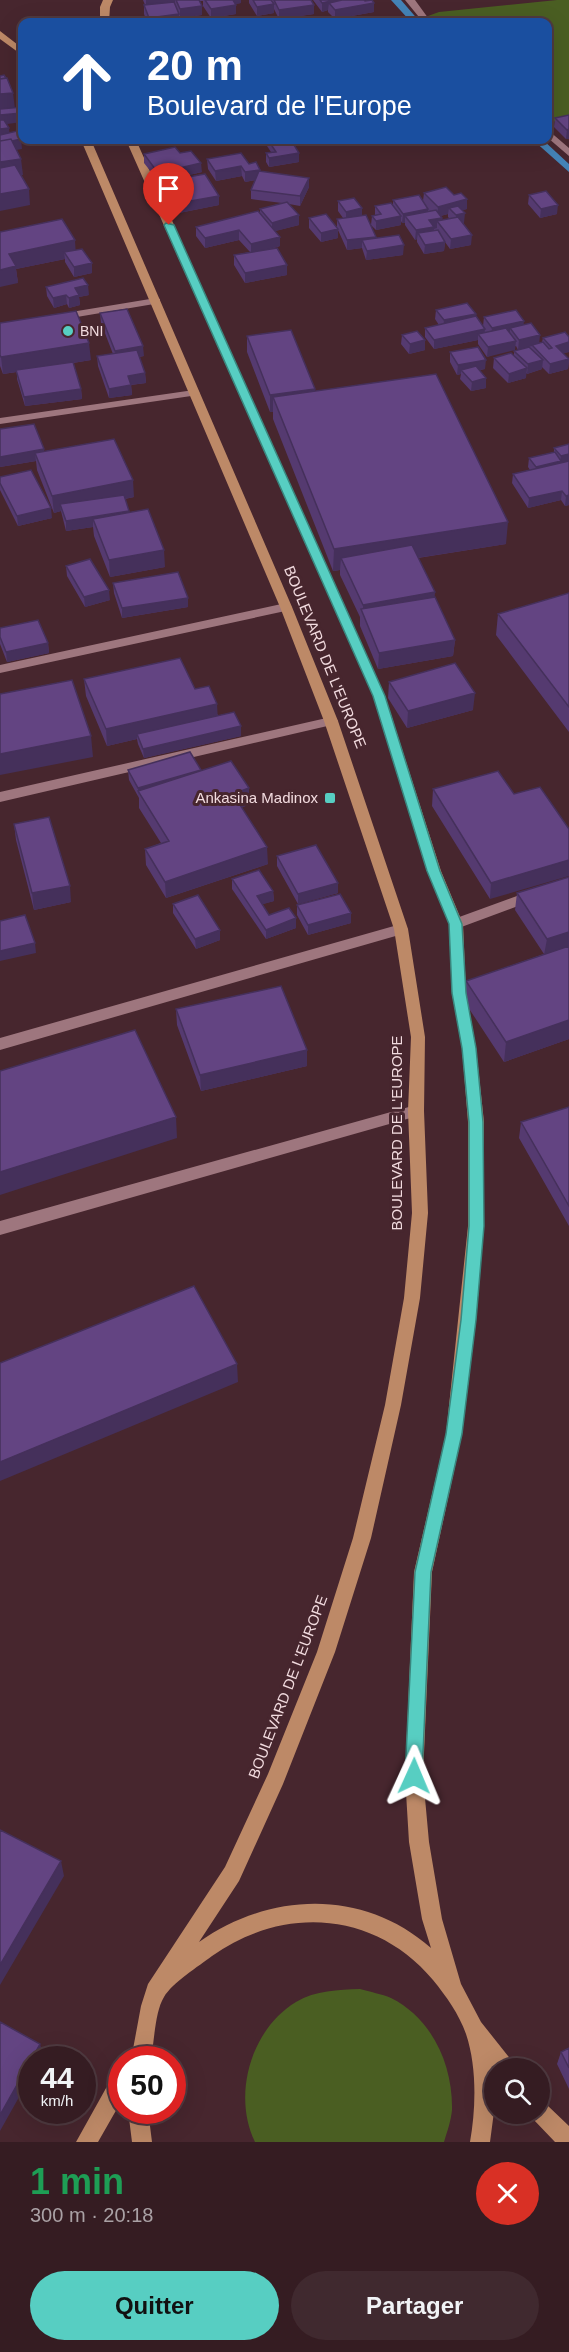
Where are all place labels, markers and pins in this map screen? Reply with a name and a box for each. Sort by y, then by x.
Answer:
pin [143,163,194,225]
place label: BNI [80,323,103,339]
marker: BNI [61,324,75,338]
place label: Ankasina Madinox [195,789,318,806]
marker: Ankasina Madinox [323,791,337,805]

